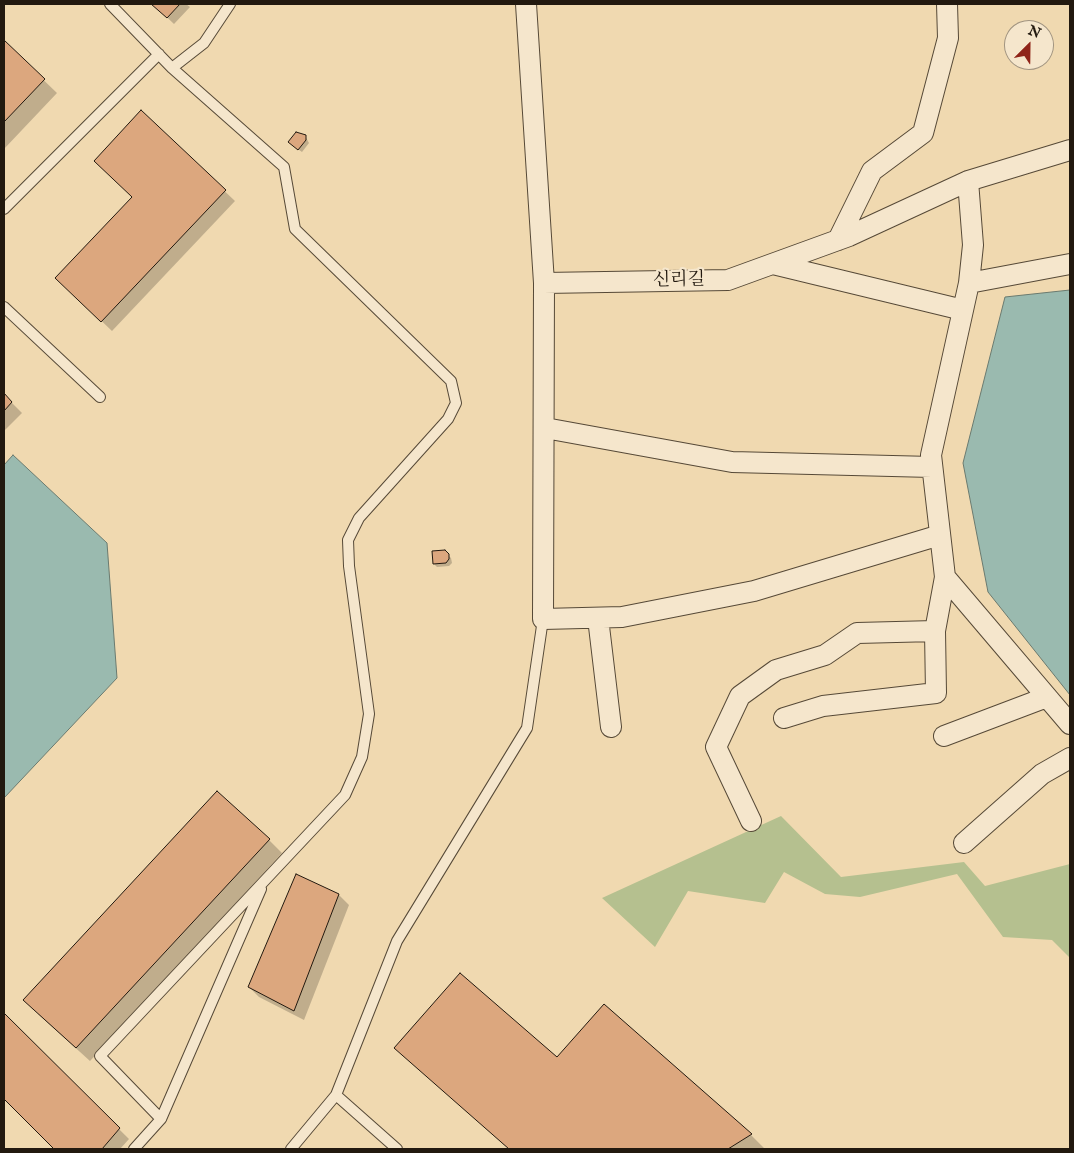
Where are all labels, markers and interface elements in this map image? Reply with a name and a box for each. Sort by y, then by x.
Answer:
north arrow [1004,20,1054,70]
text: N [1025,21,1044,43]
street label: 신리길 [653,270,705,292]

